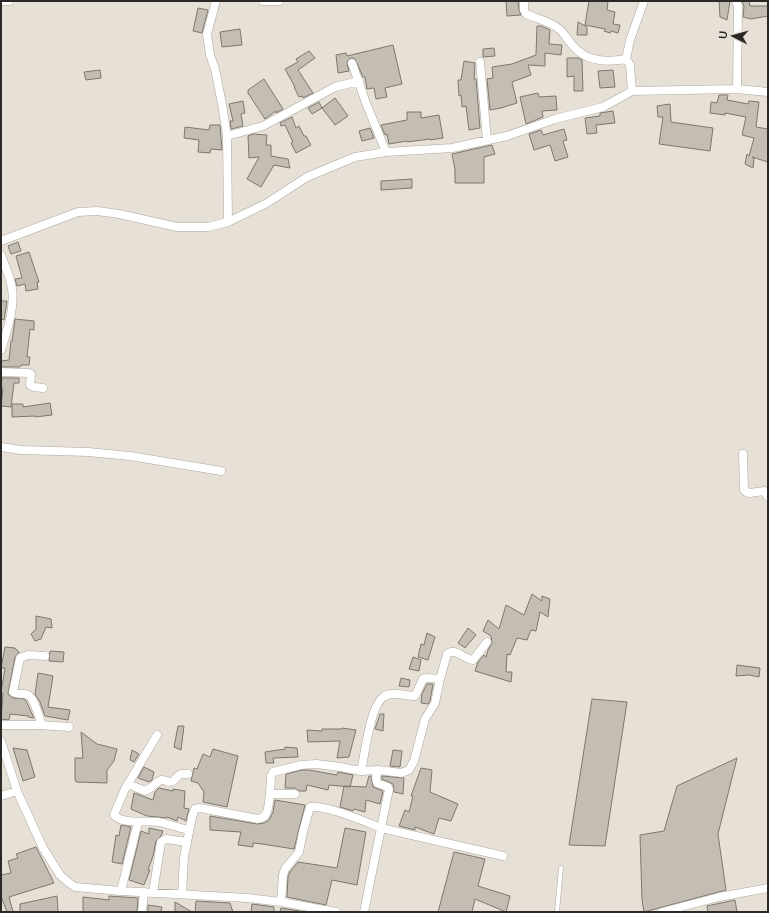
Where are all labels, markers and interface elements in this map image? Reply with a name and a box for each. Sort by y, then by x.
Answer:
north arrow [713,16,753,56]
text: U [715,30,730,40]

